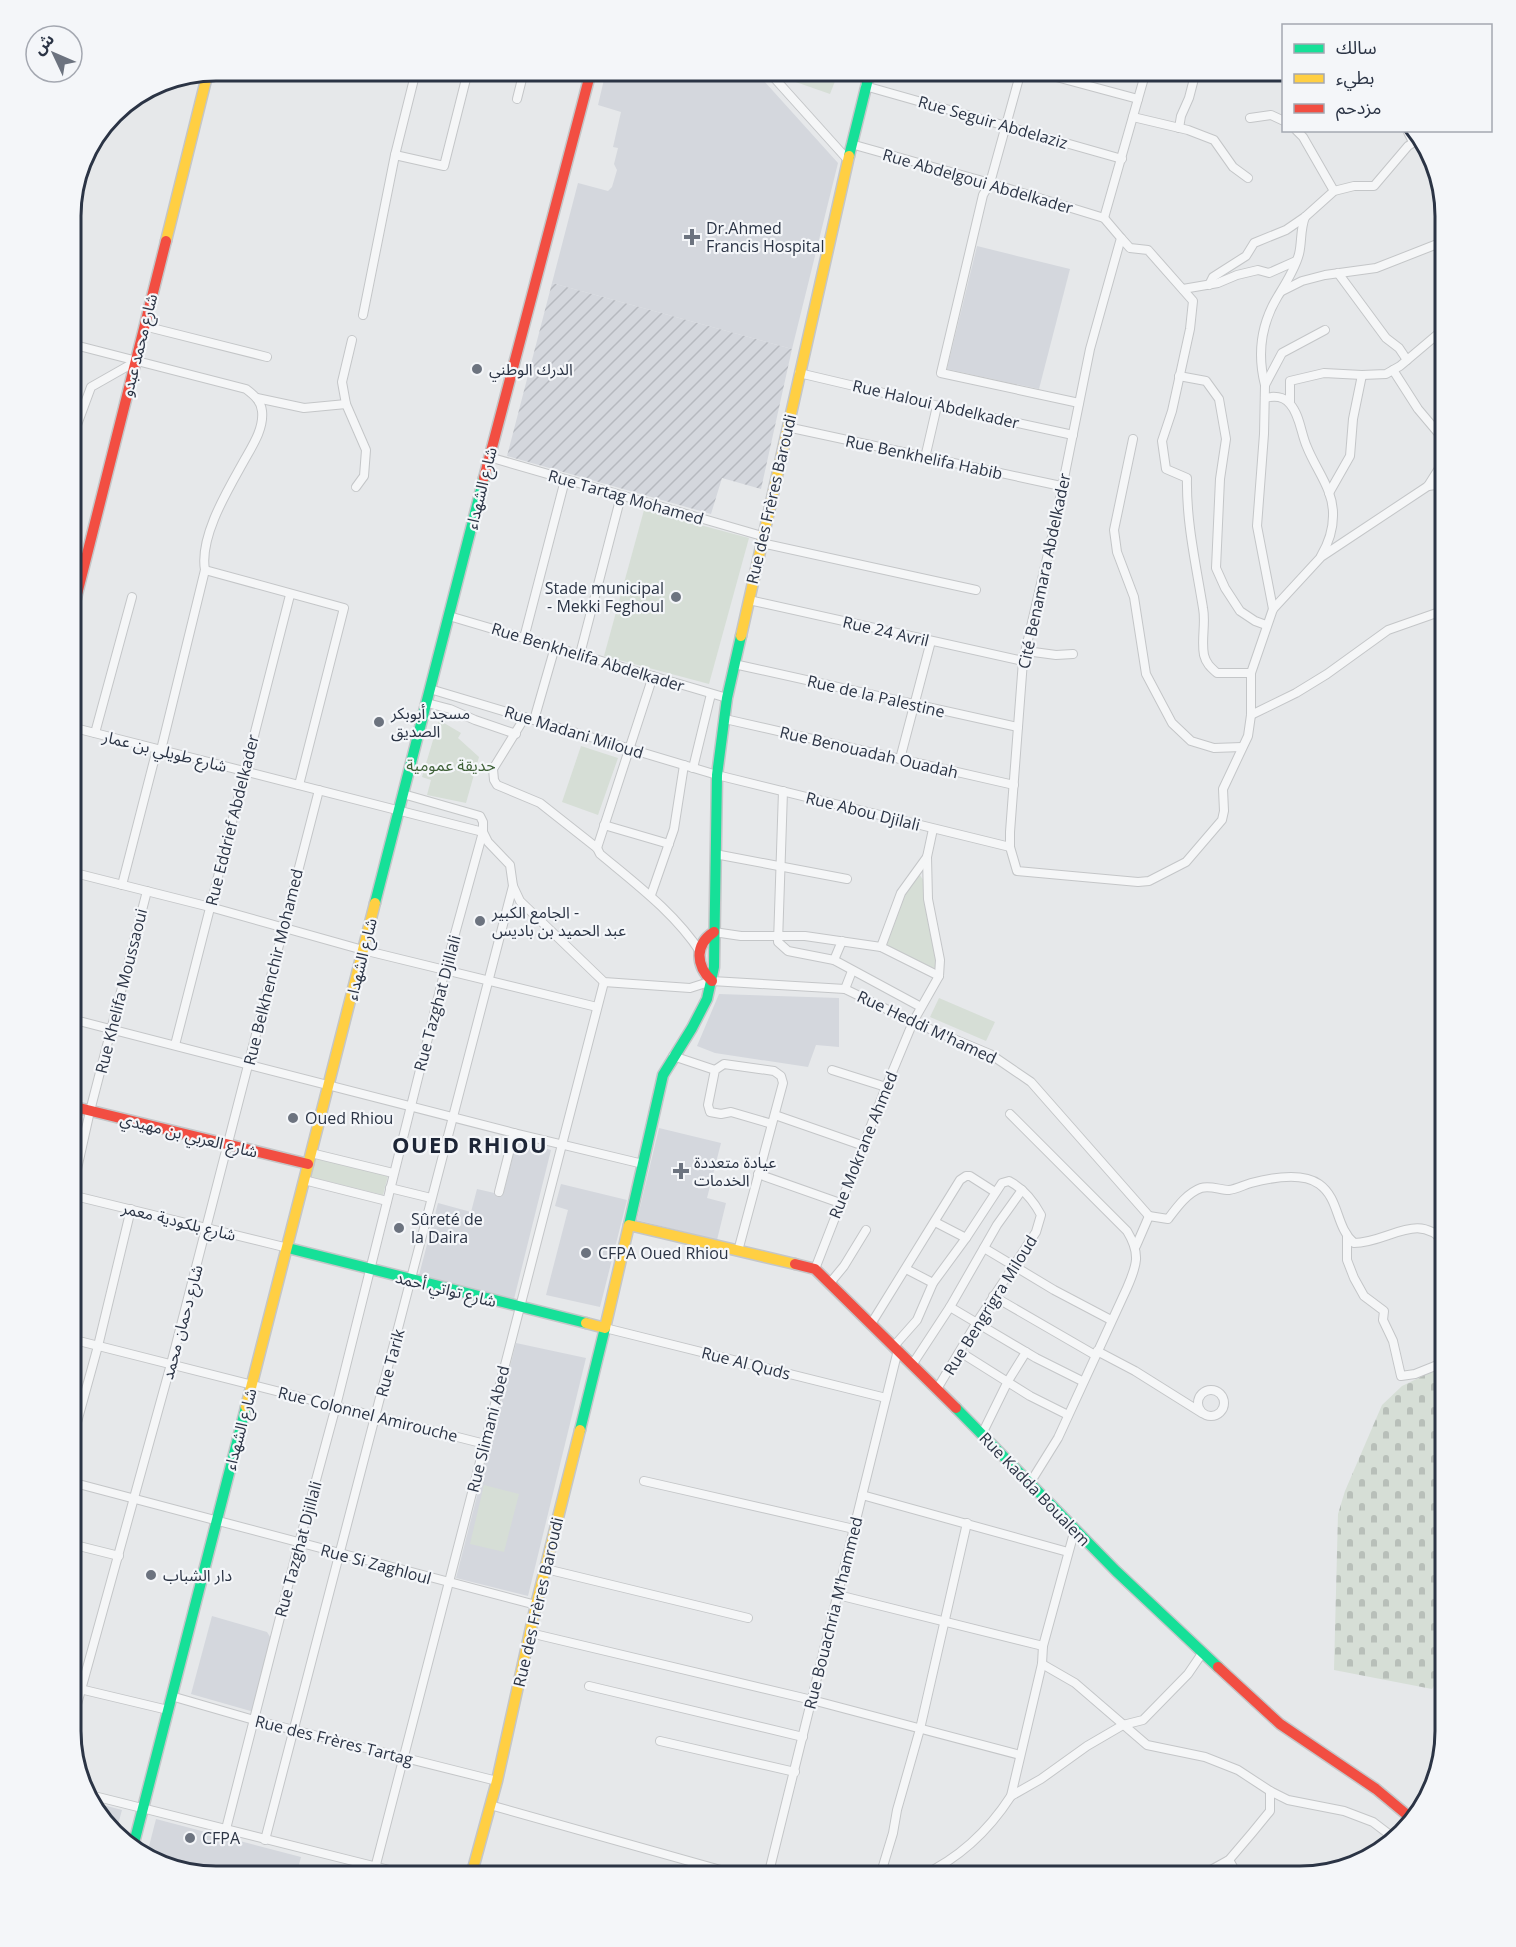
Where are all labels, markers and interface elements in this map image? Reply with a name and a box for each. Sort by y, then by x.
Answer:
north arrow [24,24,84,84]
legend [1282,24,1492,132]
text: ش [28,28,59,59]
text: سالك [1336,35,1377,59]
text: بطيء [1336,65,1374,91]
street label: Rue Seguir Abdelaziz [916,90,1070,154]
text: مزدحم [1336,95,1381,121]
street label: Rue Abdelgoui Abdelkader [880,143,1076,219]
place label: Dr.Ahmed Francis Hospital [706,217,825,257]
marker: Dr.Ahmed Francis Hospital [683,228,701,246]
street label: شارع محمد عبدو [116,291,164,399]
place label: الدرك الوطني [489,358,573,382]
marker: الدرك الوطني [470,362,484,376]
street label: Rue Haloui Abdelkader [850,374,1022,434]
street label: Rue des Frères Baroudi [741,412,801,586]
street label: Rue Benkhelifa Habib [843,430,1005,484]
street label: شارع الشهداء [460,445,504,532]
street label: Rue Tartag Mohamed [546,464,706,530]
street label: Cité Benamara Abdelkader [1012,471,1076,671]
place label: Stade municipal - Mekki Feghoul [545,577,664,617]
marker: Stade municipal - Mekki Feghoul [669,590,683,604]
street label: Rue 24 Avril [841,610,931,652]
street label: Rue Benkhelifa Abdelkader [489,617,688,697]
street label: Rue de la Palestine [805,669,947,723]
street label: Rue Madani Miloud [502,700,646,764]
place label: مسجد أبوبكر الصديق [390,702,470,742]
marker: مسجد أبوبكر الصديق [372,715,386,729]
street label: Rue Benouadah Ouadah [778,721,960,783]
street label: شارع طويلي بن عمار [99,725,229,779]
street label: Rue Eddrief Abdelkader [200,732,264,908]
park label: حديقة عمومية [406,754,496,776]
street label: Rue Abou Djilali [804,786,922,836]
street label: Rue Belkhenchir Mohamed [238,866,308,1068]
place label: الجامع الكبير - عبد الحميد بن باديس [491,901,626,941]
street label: Rue Khelifa Moussaoui [90,906,152,1076]
marker: الجامع الكبير - عبد الحميد بن باديس [473,914,487,928]
street label: شارع الشهداء [340,916,384,1003]
street label: Rue Tazghat Djillali [408,933,466,1073]
street label: Rue Heddi M'hamed [854,985,1000,1069]
street label: Rue Mokrane Ahmed [823,1068,903,1222]
street label: شارع العربي بن مهيدي [117,1107,260,1165]
place label: Oued Rhiou [305,1107,393,1129]
marker: Oued Rhiou [286,1111,300,1125]
district label: OUED RHIOU [392,1129,548,1159]
place label: عيادة متعددة الخدمات [694,1151,776,1191]
marker: عيادة متعددة الخدمات [672,1162,690,1180]
street label: شارع بلكودية معمر [118,1196,238,1248]
place label: Sûreté de la Daira [411,1208,483,1248]
marker: Sûreté de la Daira [392,1221,406,1235]
street label: Rue Bengrigra Miloud [938,1231,1042,1379]
place label: CFPA Oued Rhiou [598,1242,729,1264]
marker: CFPA Oued Rhiou [579,1246,593,1260]
street label: شارع دحمان محمد [156,1262,210,1382]
street label: شارع تواتي أحمد [393,1266,499,1314]
street label: Rue Tarik [370,1326,410,1399]
street label: Rue Al Quds [699,1341,793,1385]
street label: Rue Slimani Abed [462,1363,514,1495]
street label: Rue Colonnel Amirouche [276,1381,460,1447]
street label: شارع الشهداء [219,1386,263,1473]
street label: Rue Kadda Boualem [975,1427,1095,1551]
street label: Rue Tazghat Djillali [269,1479,327,1619]
street label: Rue Bouachria M'hammed [798,1514,868,1712]
street label: Rue des Frères Baroudi [508,1515,568,1689]
street label: Rue Si Zaghloul [318,1539,434,1589]
place label: دار الشباب [163,1564,232,1586]
marker: دار الشباب [144,1568,158,1582]
street label: Rue des Frères Tartag [253,1710,416,1770]
place label: CFPA [202,1827,241,1849]
marker: CFPA [183,1831,197,1845]

